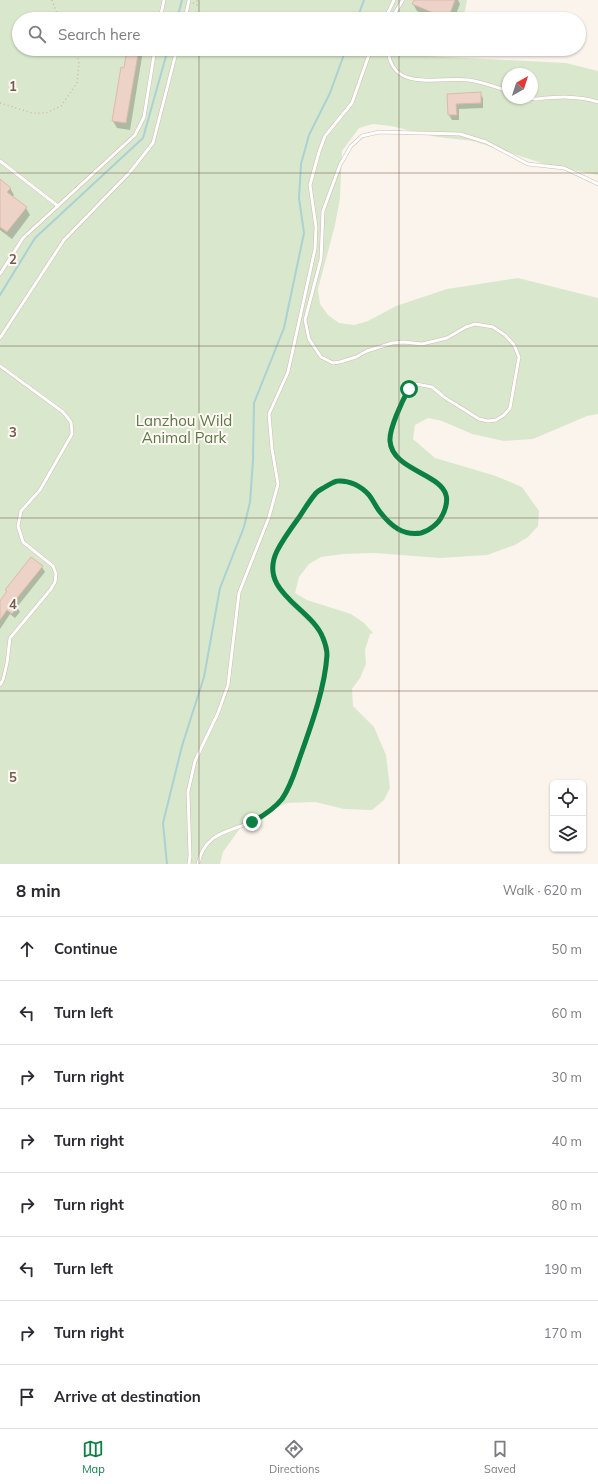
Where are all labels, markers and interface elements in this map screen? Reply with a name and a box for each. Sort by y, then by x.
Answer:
search box [12,12,586,56]
icon: search [26,23,48,45]
text: Search here [58,25,140,44]
north arrow [502,68,538,104]
text: 1 [9,78,17,94]
text: 2 [9,251,17,267]
route start [400,380,418,398]
park label: Lanzhou Wild Animal Park [136,411,232,447]
text: 3 [9,424,17,440]
text: 4 [9,596,17,612]
text: 5 [9,769,17,785]
map controls [550,780,586,852]
button: locate [550,780,586,816]
route end [243,813,261,831]
button: layers [550,816,586,852]
text: 8 min [16,880,61,901]
text: Walk · 620 m [503,882,582,898]
icon: ahead [16,938,38,960]
text: Continue [54,939,117,958]
text: 50 m [552,941,582,957]
icon: left [16,1002,38,1024]
text: Turn left [54,1003,113,1022]
text: 60 m [552,1005,582,1021]
icon: right [16,1066,38,1088]
text: Turn right [54,1067,124,1086]
text: 30 m [552,1069,582,1085]
icon: right [16,1130,38,1152]
text: Turn right [54,1131,124,1150]
text: 40 m [552,1133,582,1149]
icon: right [16,1194,38,1216]
text: Turn right [54,1195,124,1214]
text: 80 m [552,1197,582,1213]
icon: left [16,1258,38,1280]
text: Turn left [54,1259,113,1278]
text: 190 m [544,1261,582,1277]
icon: right [16,1322,38,1344]
text: Turn right [54,1323,124,1342]
text: 170 m [544,1325,582,1341]
icon: arrive [16,1386,38,1408]
text: Arrive at destination [54,1387,201,1406]
tab: Map [82,1438,105,1476]
tab: Directions [269,1438,320,1476]
tab: Saved [484,1438,516,1476]

